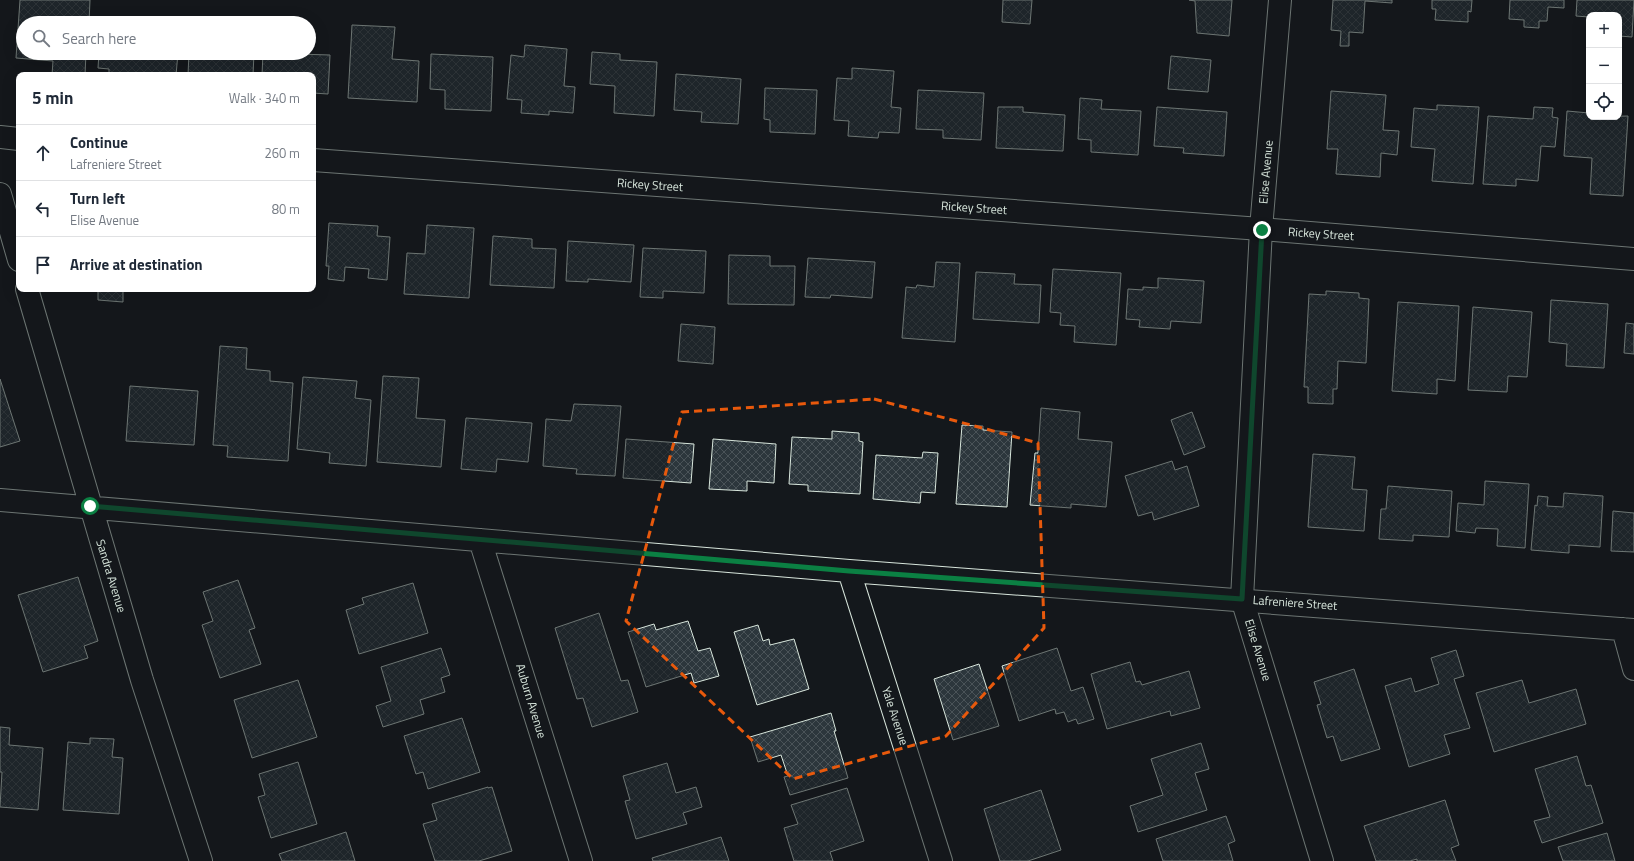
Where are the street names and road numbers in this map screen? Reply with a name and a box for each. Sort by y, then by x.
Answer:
street label: Elise Avenue [1253,139,1278,205]
street label: Rickey Street [616,173,684,196]
street label: Rickey Street [940,196,1008,219]
street label: Rickey Street [1287,222,1355,245]
street label: Sandra Avenue [91,537,132,615]
street label: Lafreniere Street [1252,590,1339,615]
street label: Elise Avenue [1240,617,1277,683]
street label: Auburn Avenue [511,661,552,740]
street label: Yale Avenue [877,684,914,748]

